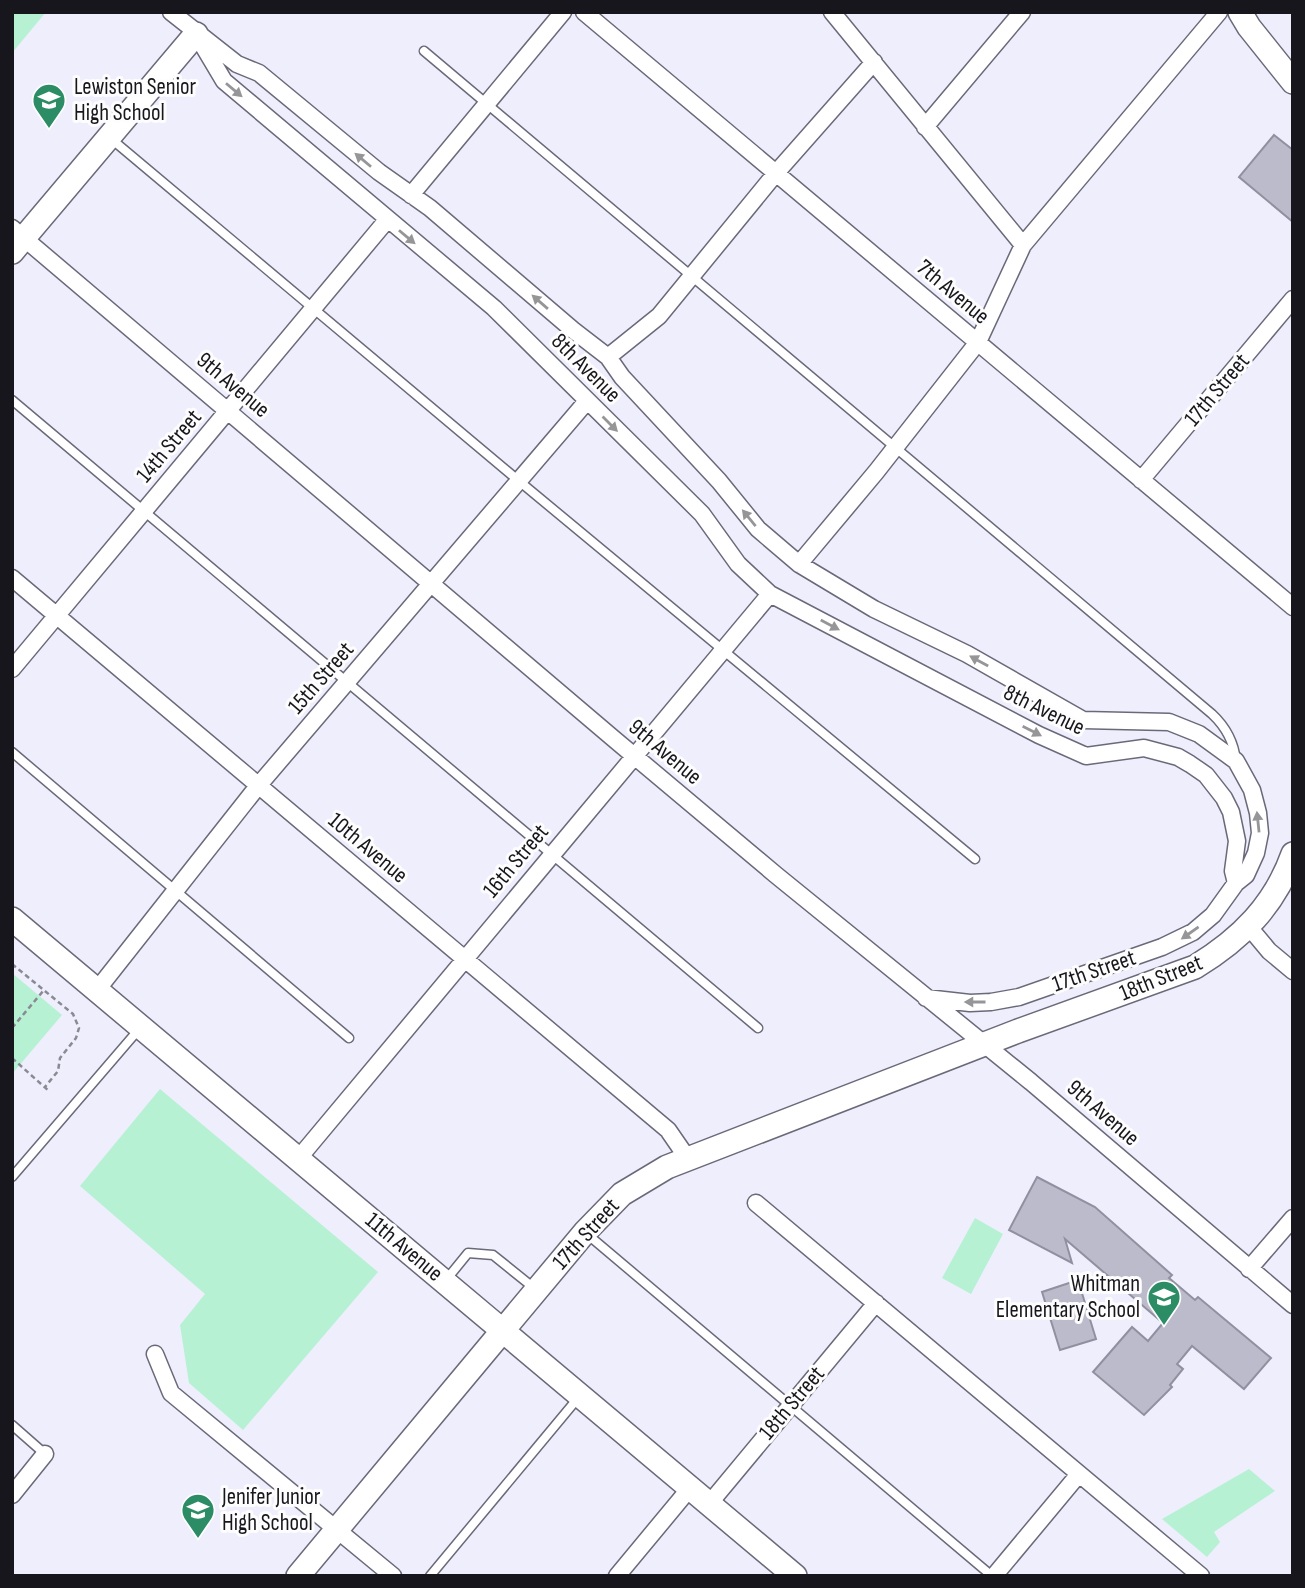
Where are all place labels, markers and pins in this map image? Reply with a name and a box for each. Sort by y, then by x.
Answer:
place label: Lewiston Senior High School [74,73,197,127]
school or university icon: Lewiston Senior High School [30,81,68,130]
place label: Whitman Elementary School [996,1270,1140,1324]
school or university icon: Whitman Elementary School [1145,1278,1183,1327]
place label: Jenifer Junior High School [221,1483,321,1537]
school or university icon: Jenifer Junior High School [179,1491,217,1540]

